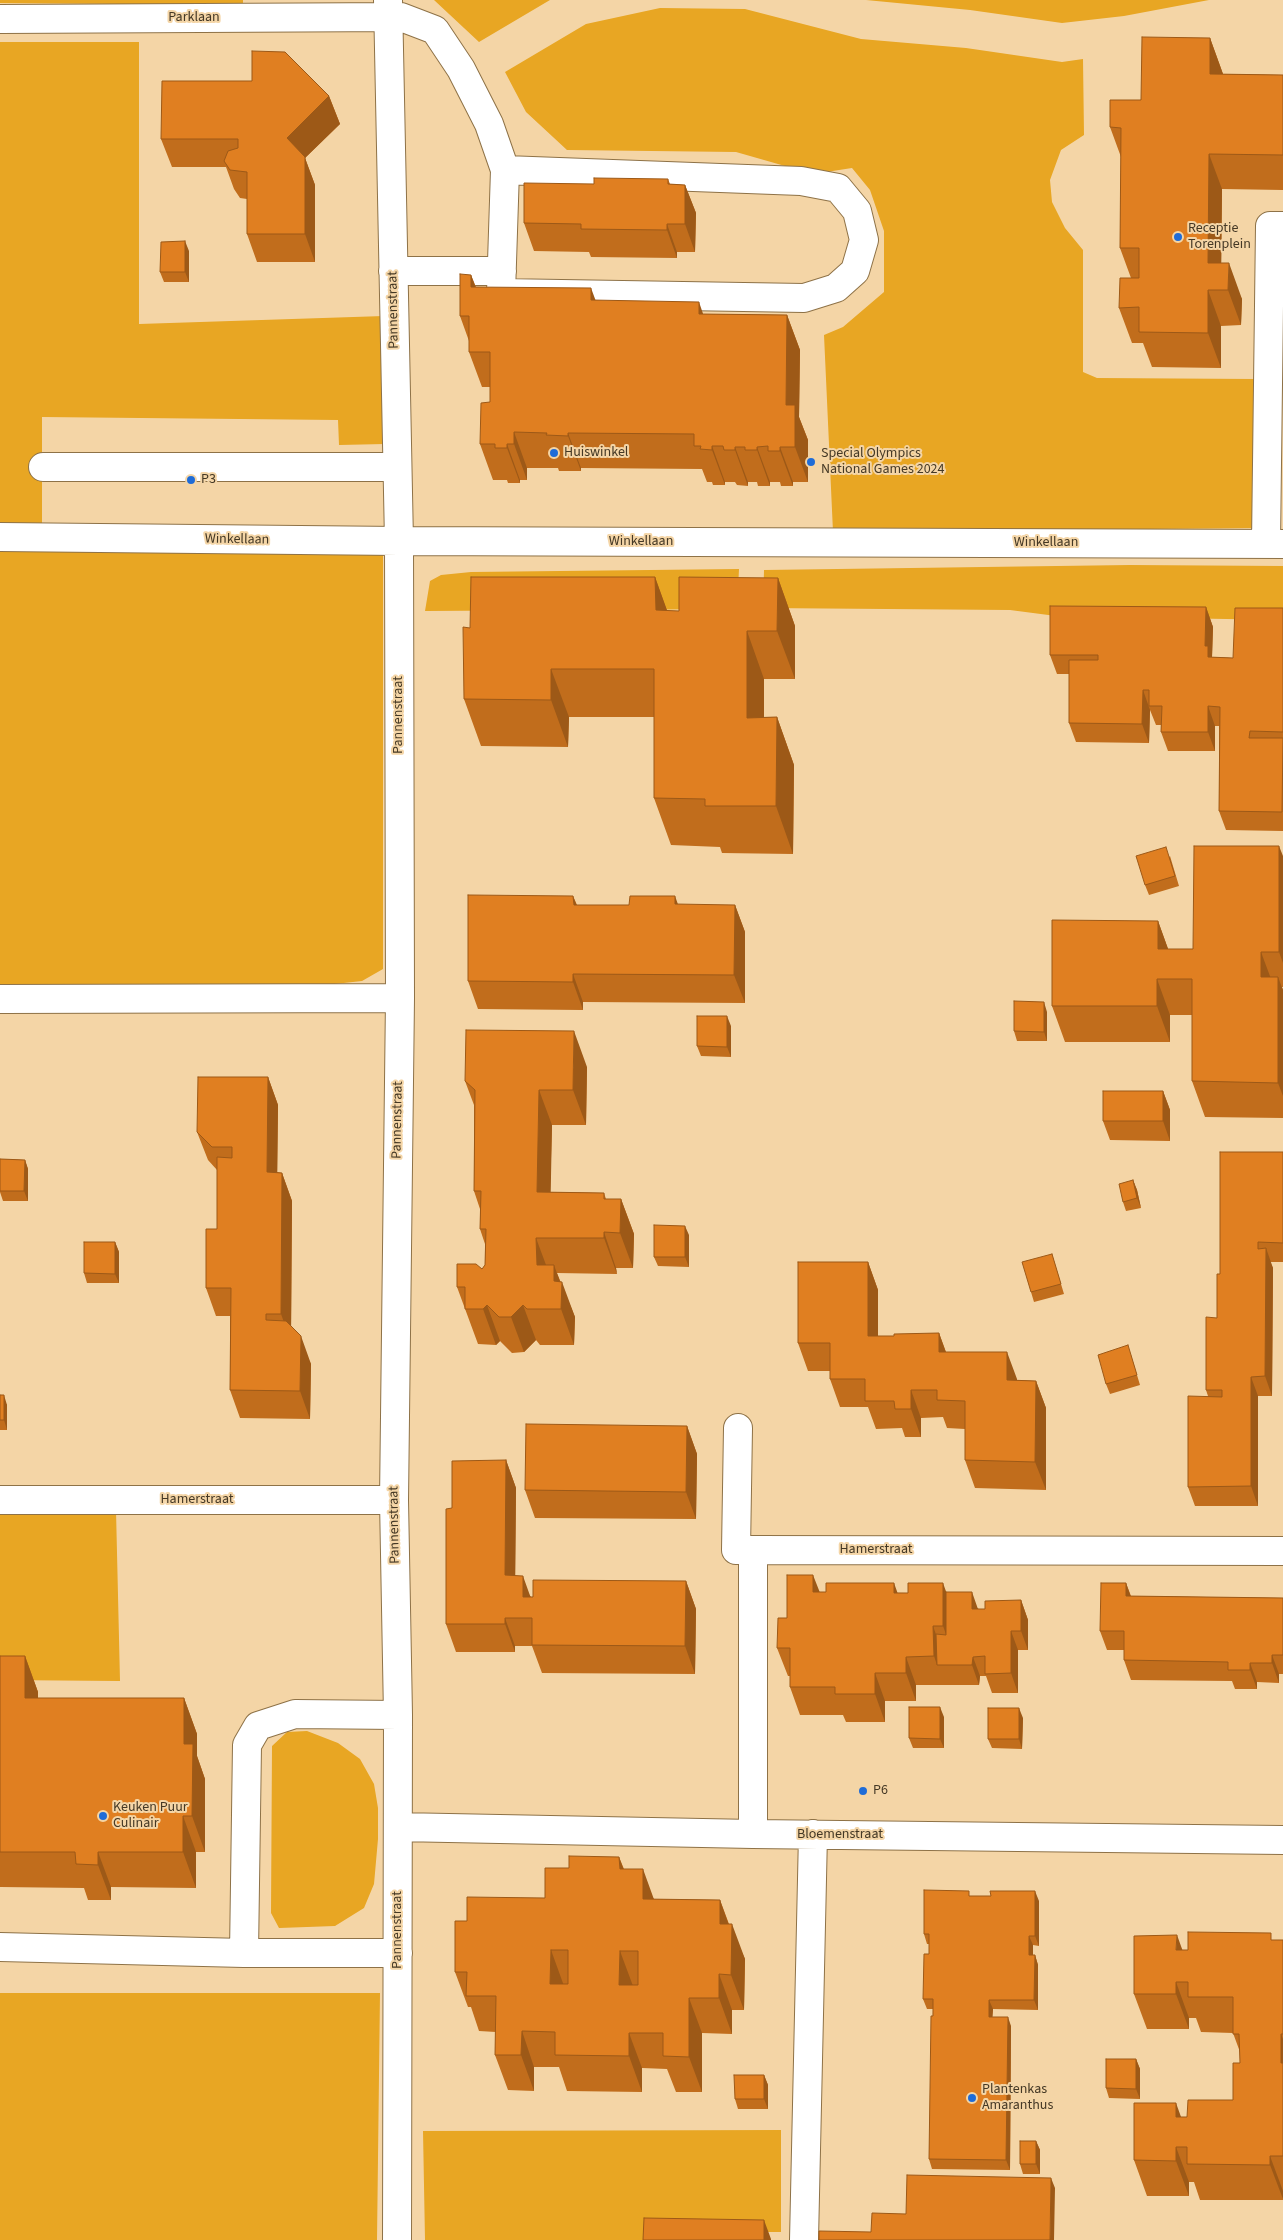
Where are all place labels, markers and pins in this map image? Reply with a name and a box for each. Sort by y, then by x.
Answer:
place label: Receptie Torenplein [1188,221,1251,253]
marker: Receptie Torenplein [1172,231,1184,243]
place label: Huiswinkel [564,445,628,461]
place label: Special Olympics National Games 2024 [821,446,945,478]
marker: Huiswinkel [548,447,560,459]
marker: Special Olympics National Games 2024 [805,456,817,468]
place label: P3 [201,472,216,488]
marker: P3 [185,474,197,486]
place label: P6 [873,1783,888,1799]
marker: P6 [857,1785,869,1797]
place label: Keuken Puur Culinair [113,1800,188,1832]
marker: Keuken Puur Culinair [97,1810,109,1822]
place label: Plantenkas Amaranthus [982,2082,1053,2114]
marker: Plantenkas Amaranthus [966,2092,978,2104]

